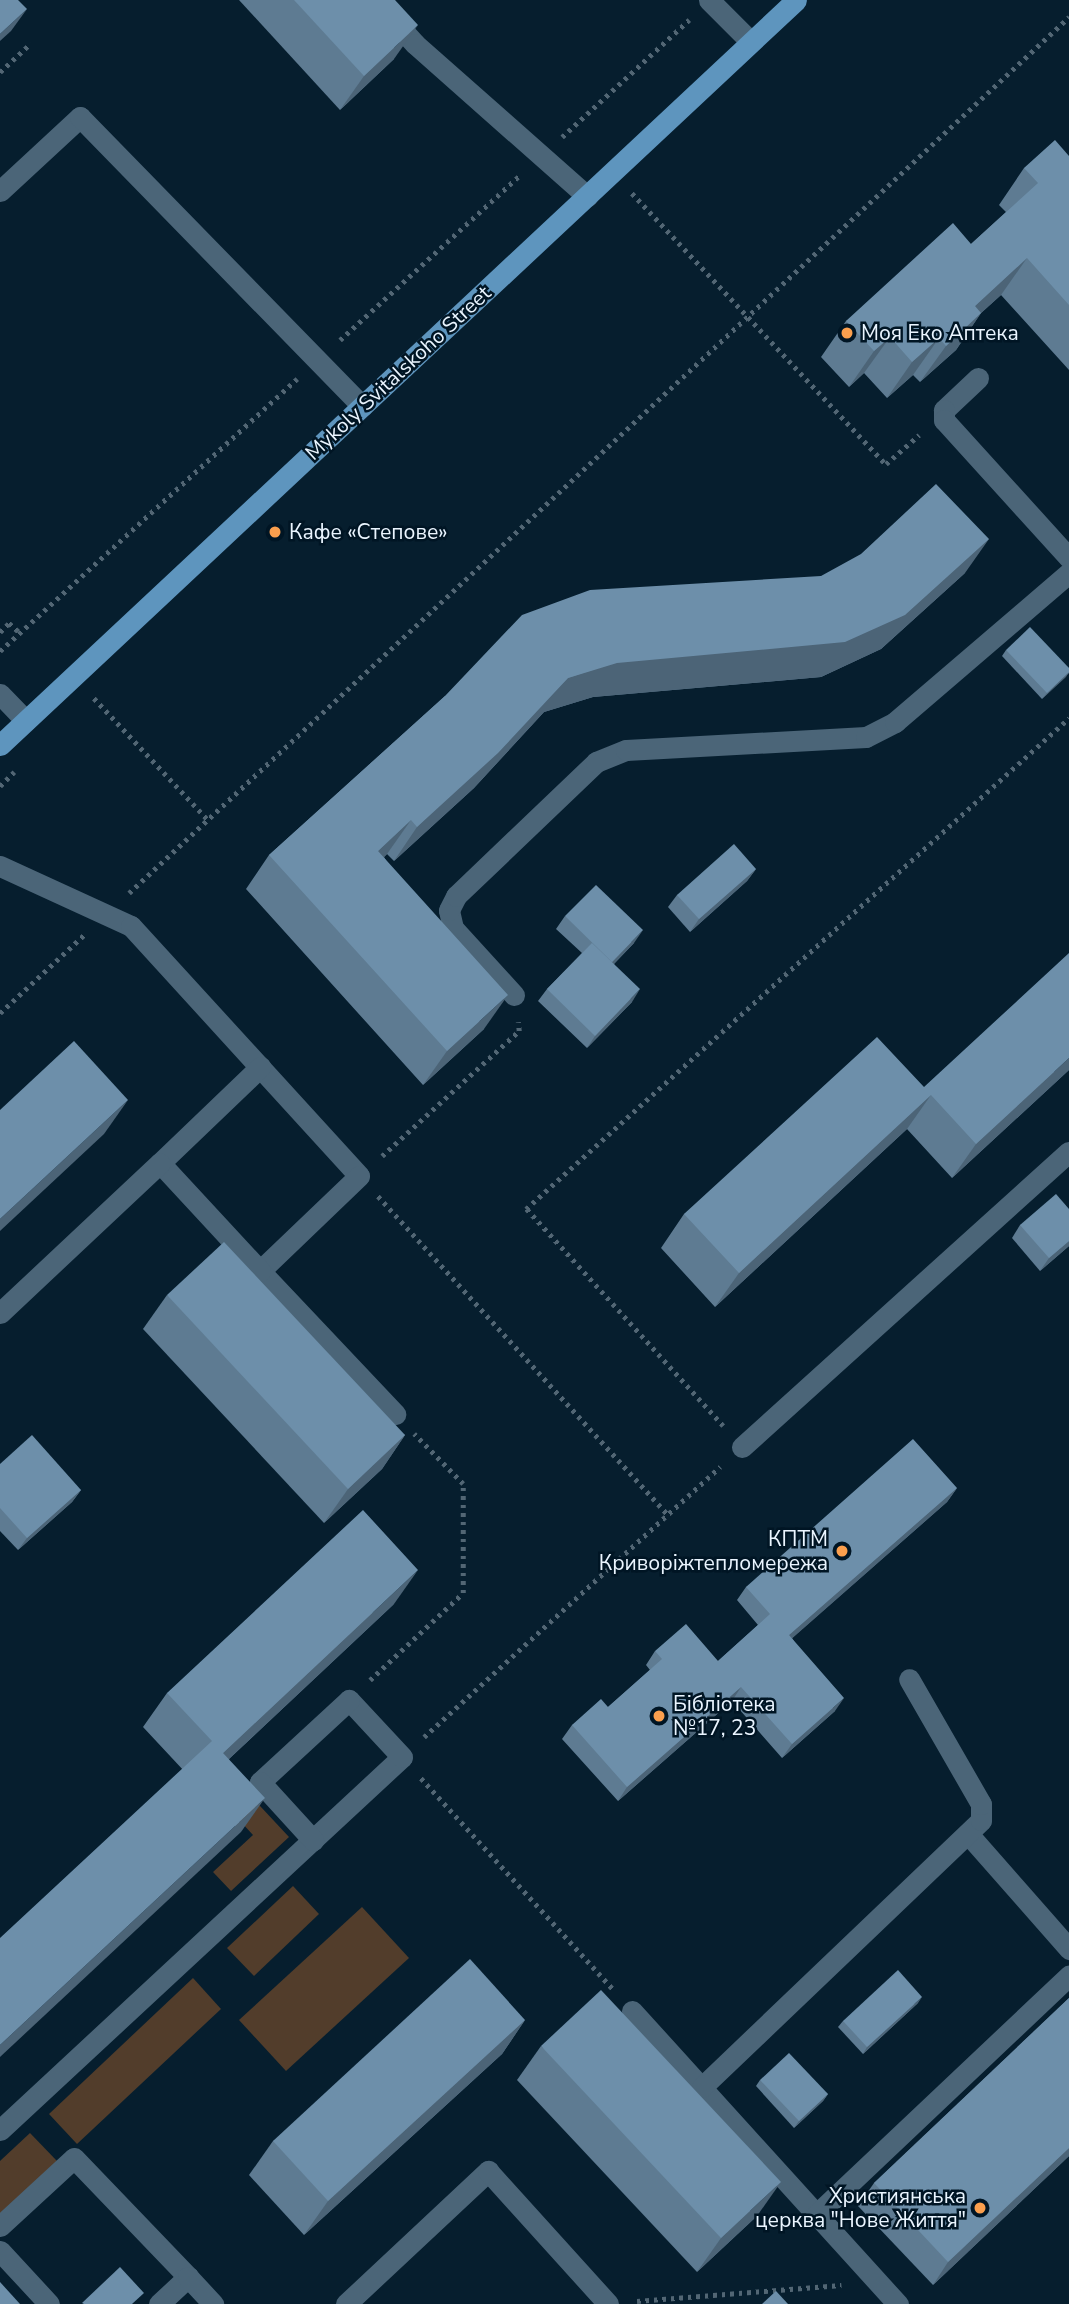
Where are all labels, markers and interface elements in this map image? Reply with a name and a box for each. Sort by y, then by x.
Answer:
street label: Mykoly Svitalskoho Street [300,281,496,465]
place label: Моя Еко Аптека [861,320,1019,346]
marker: Моя Еко Аптека [839,325,855,341]
place label: Кафе «Степове» [289,519,448,545]
marker: Кафе «Степове» [267,524,283,540]
place label: КПТМ Криворіжтепломережа [599,1526,828,1576]
marker: КПТМ Криворіжтепломережа [834,1543,850,1559]
place label: Бібліотека №17, 23 [673,1691,776,1741]
marker: Бібліотека №17, 23 [651,1708,667,1724]
place label: Християнська церква "Нове Життя" [755,2183,966,2233]
marker: Християнська церква "Нове Життя" [972,2200,988,2216]

